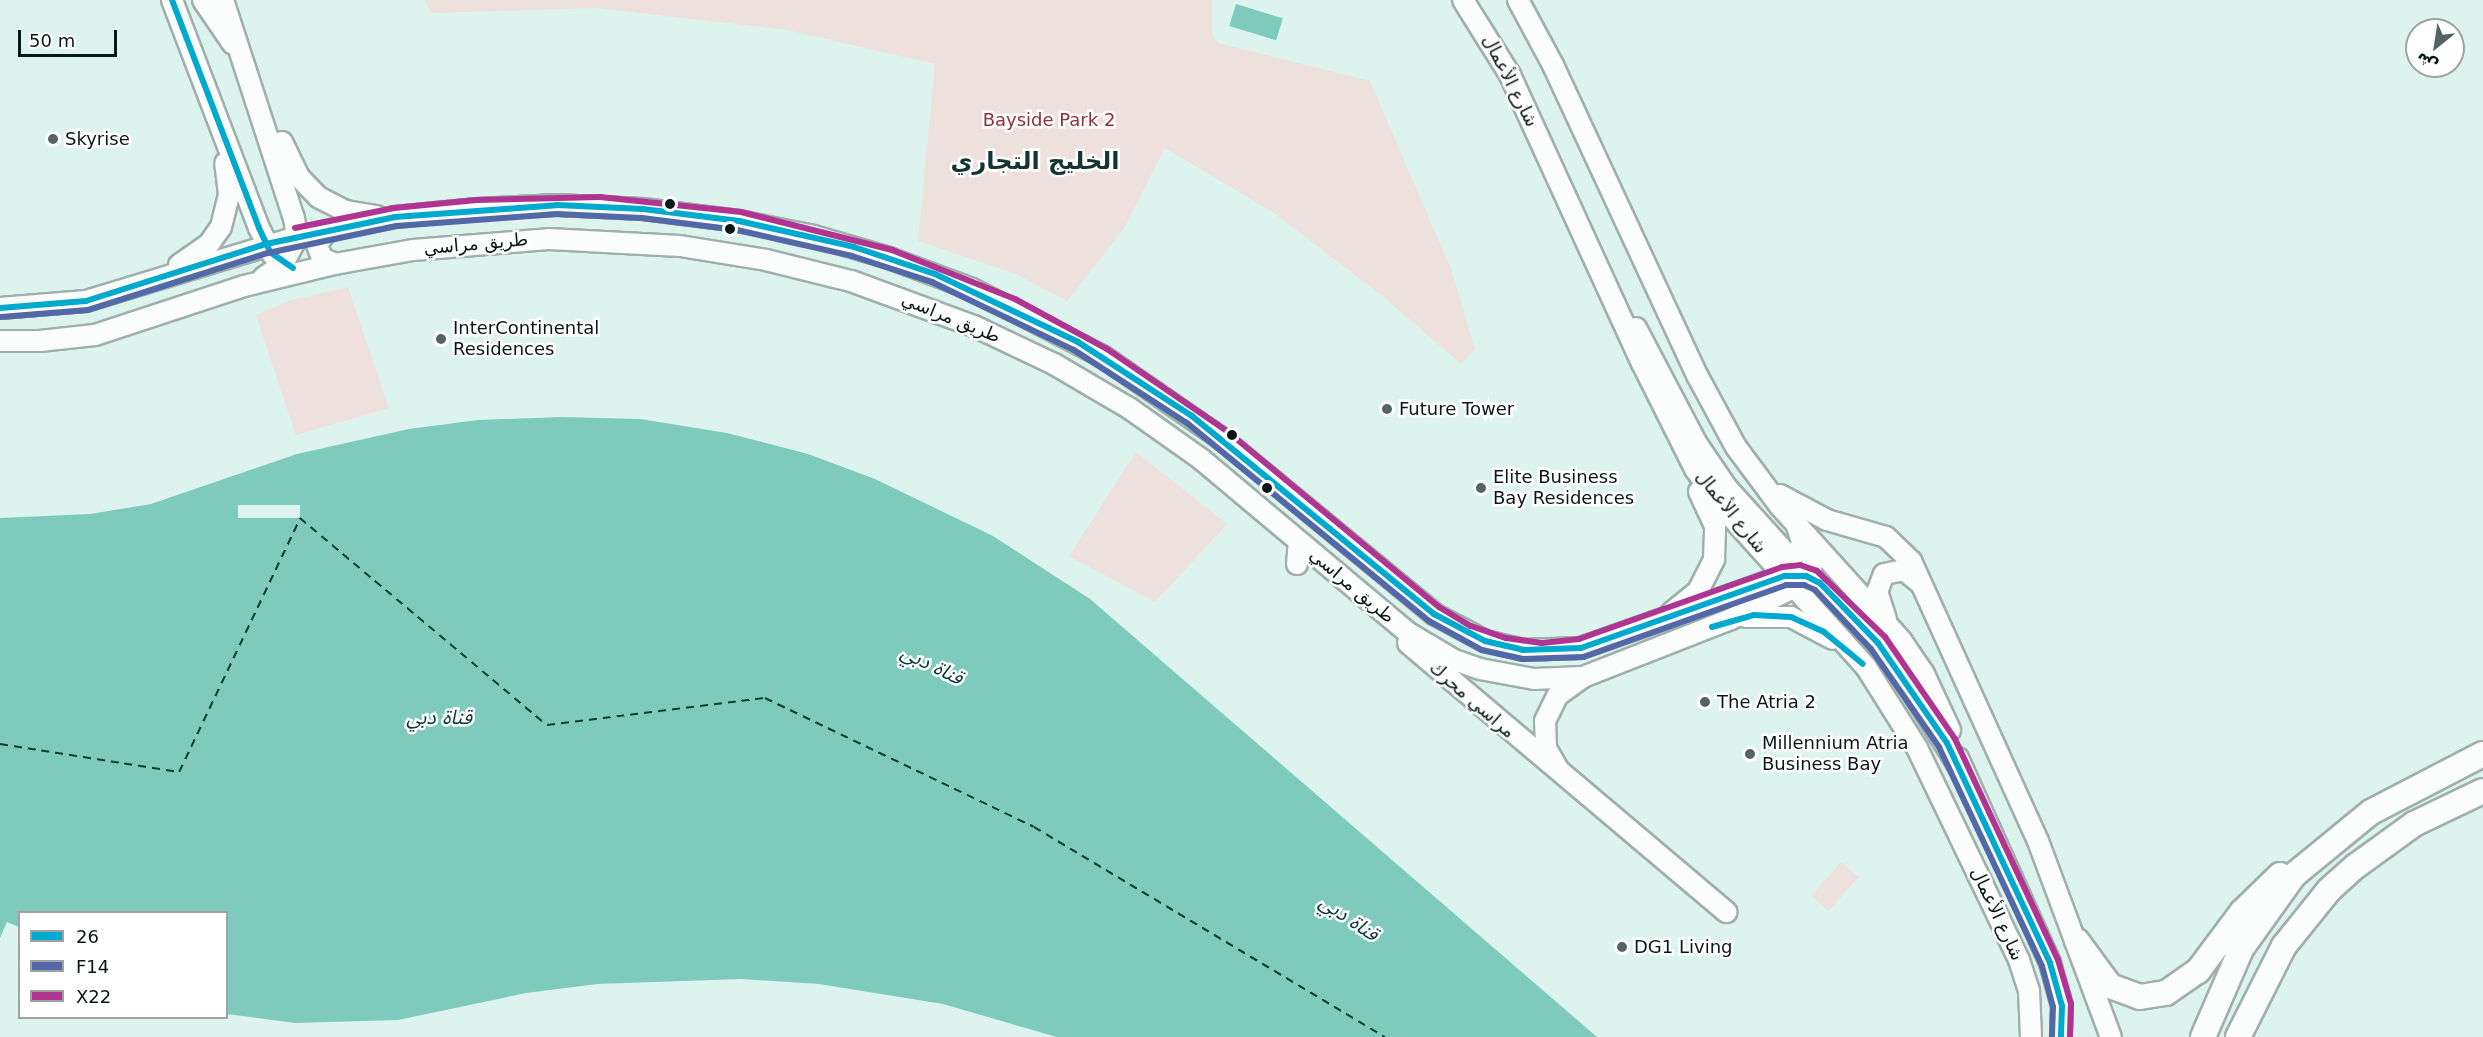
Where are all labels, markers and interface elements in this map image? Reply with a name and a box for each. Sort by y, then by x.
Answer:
scale bar [21,18,120,56]
north arrow [2405,18,2465,78]
text: 50 m [29,30,75,51]
street label: شارع الأعمال [1478,31,1542,131]
text: ش [2412,49,2441,76]
park label: Bayside Park 2 [983,109,1115,131]
place label: Skyrise [65,128,130,150]
marker: Skyrise [46,132,60,146]
district label: الخليج التجاري [951,148,1119,176]
unlabelled marker [664,198,676,210]
unlabelled marker [724,223,736,235]
street label: طريق مراسي [423,229,529,259]
street label: طريق مراسي [898,288,1004,348]
place label: InterContinental Residences [453,318,599,360]
marker: InterContinental Residences [434,332,448,346]
place label: Future Tower [1399,398,1514,420]
marker: Future Tower [1380,402,1394,416]
unlabelled marker [1226,429,1238,441]
street label: شارع الأعمال [1691,466,1771,558]
place label: Elite Business Bay Residences [1493,467,1634,510]
marker: Elite Business Bay Residences [1474,481,1488,495]
unlabelled marker [1261,482,1273,494]
street label: طريق مراسي [1305,544,1399,628]
water label: قناة دبي [897,640,967,690]
street label: مراسي محرك [1425,657,1519,743]
place label: The Atria 2 [1717,691,1816,713]
marker: The Atria 2 [1698,695,1712,709]
water label: قناة دبي [406,705,472,729]
place label: Millennium Atria Business Bay [1762,733,1909,776]
marker: Millennium Atria Business Bay [1743,747,1757,761]
street label: شارع الأعمال [1966,864,2028,964]
water label: قناة دبي [1315,890,1383,946]
legend [18,911,228,1019]
text: 26 [76,926,99,947]
place label: DG1 Living [1634,936,1732,958]
marker: DG1 Living [1615,940,1629,954]
text: F14 [76,956,109,977]
text: X22 [76,986,111,1007]

